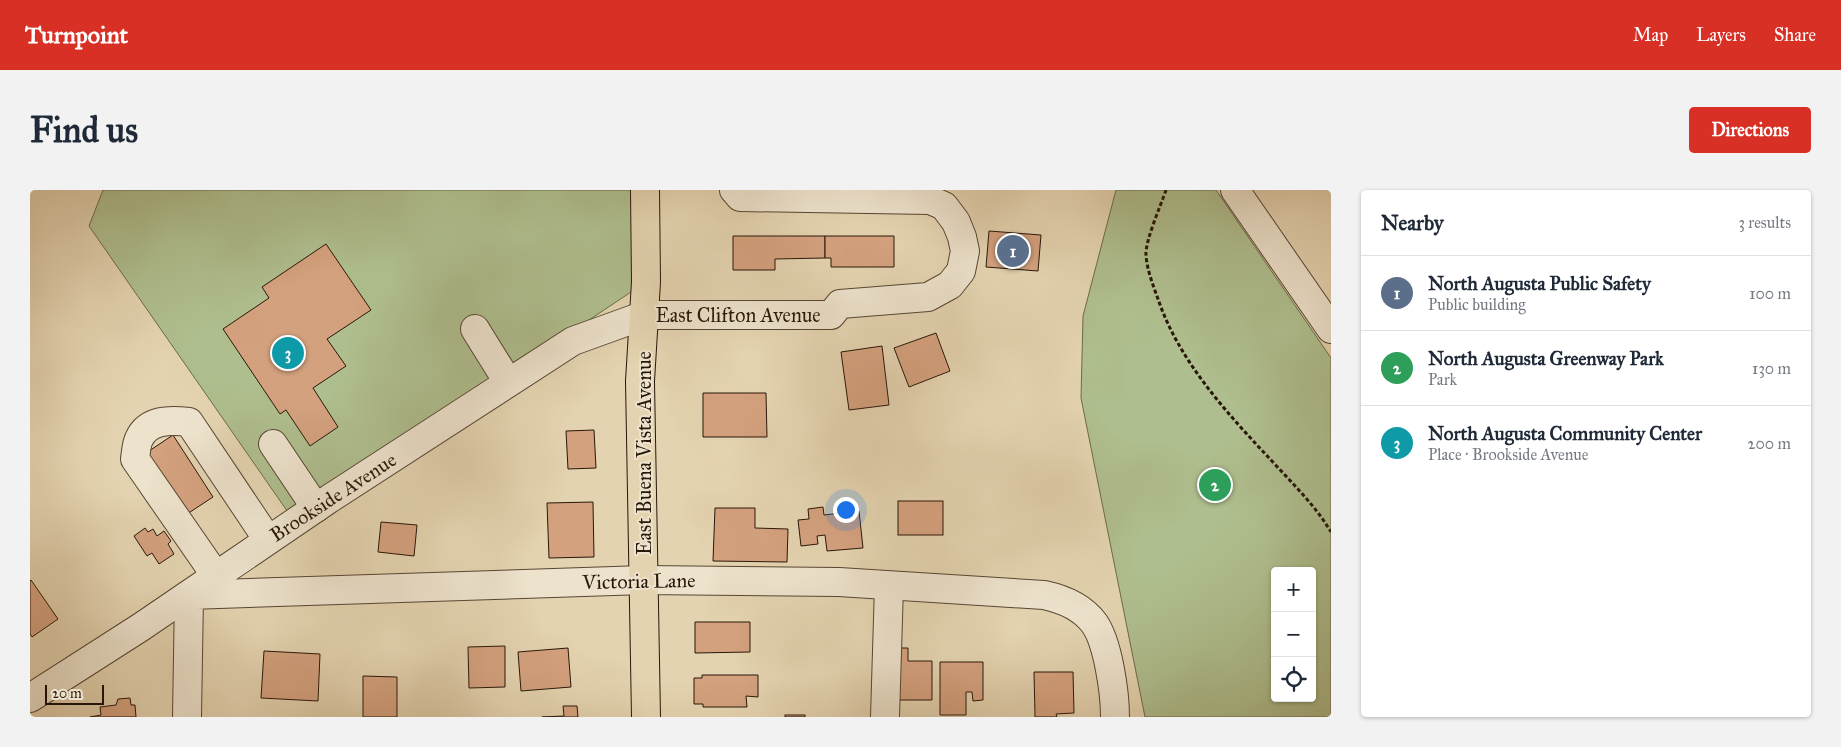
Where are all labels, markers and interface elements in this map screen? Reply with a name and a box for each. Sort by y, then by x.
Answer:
text: Turnpoint [25,20,128,50]
text: Map [1633,24,1668,46]
text: Layers [1696,24,1746,46]
text: Share [1774,24,1816,46]
button: Directions [1689,107,1811,153]
text: Find us [30,109,138,152]
text: Nearby [1381,210,1444,236]
text: 3 results [1738,213,1791,232]
pin: 1 [997,232,1029,270]
text: North Augusta Public Safety [1428,272,1651,295]
text: 1 [1394,284,1400,303]
text: 100 m [1749,284,1791,303]
text: Public building [1428,295,1526,314]
street label: East Clifton Avenue [655,303,821,327]
pin: 3 [272,334,304,372]
text: North Augusta Greenway Park [1428,347,1664,370]
street label: East Buena Vista Avenue [632,351,656,555]
text: 2 [1393,359,1401,378]
text: 130 m [1752,359,1791,378]
text: Park [1428,370,1457,389]
text: North Augusta Community Center [1428,422,1702,445]
text: 3 [1394,434,1400,453]
text: 200 m [1748,434,1791,453]
text: Place · Brookside Avenue [1428,445,1589,464]
street label: Brookside Avenue [265,447,401,547]
pin: 2 [1199,466,1231,504]
your location [833,497,859,523]
map controls [1271,567,1316,702]
button: + [1271,567,1316,612]
street label: Victoria Lane [581,568,696,594]
button: − [1271,612,1316,657]
button: locate [1271,657,1316,702]
scale bar [45,682,104,705]
text: 20 m [52,685,82,702]

